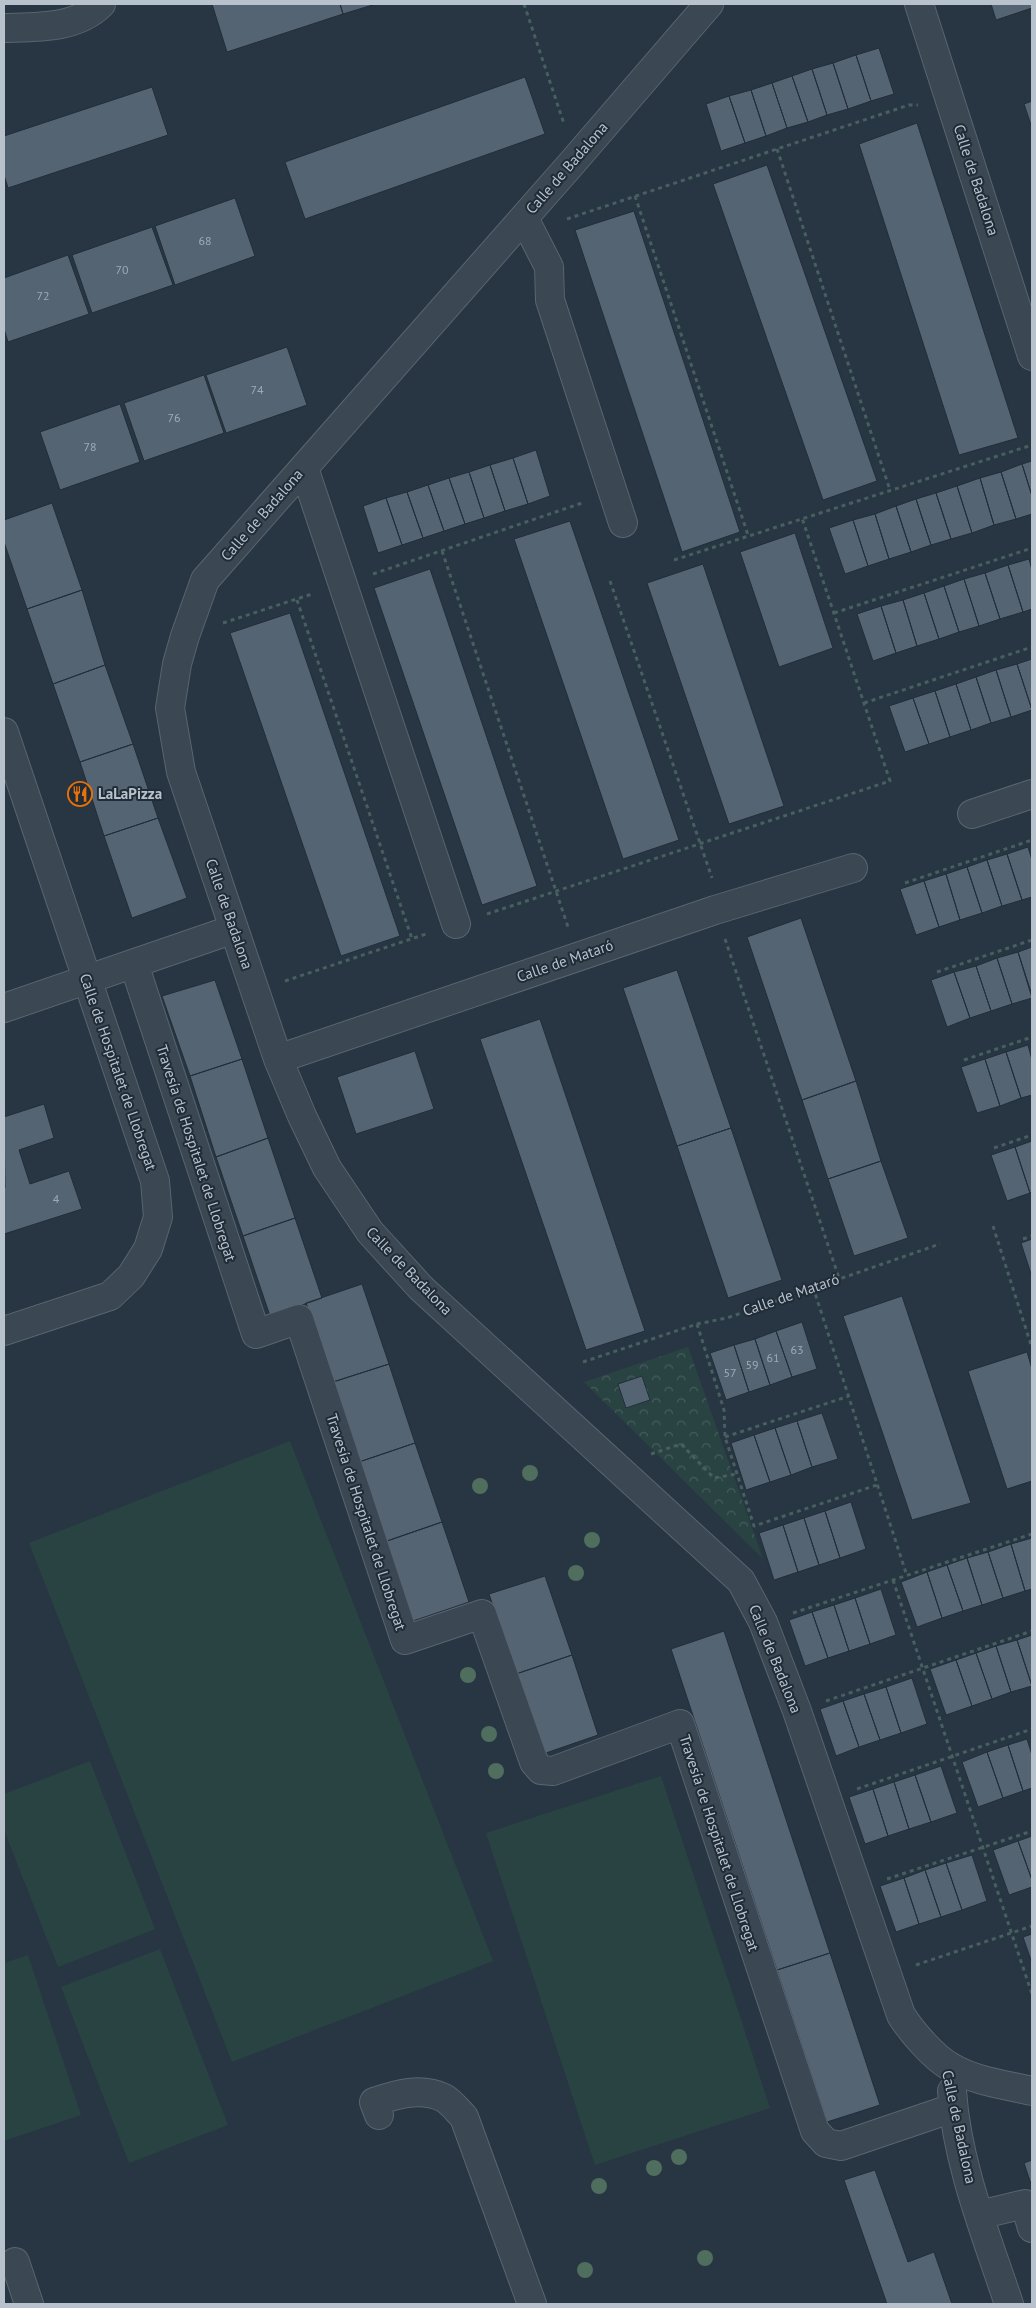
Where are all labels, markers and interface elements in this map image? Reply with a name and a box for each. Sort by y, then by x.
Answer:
street label: Calle de Badalona [522,118,612,218]
street label: Calle de Badalona [950,122,1003,238]
house number: 68 [198,233,212,248]
house number: 70 [115,262,129,277]
house number: 72 [36,288,50,303]
house number: 74 [250,382,264,397]
house number: 76 [167,410,181,425]
house number: 78 [83,439,97,454]
street label: Calle de Badalona [217,465,307,565]
restaurant icon: LaLaPizza [67,781,93,807]
place label: LaLaPizza [98,784,162,803]
street label: Calle de Badalona [202,856,257,972]
street label: Calle de Mataró [514,935,616,986]
street label: Calle de Hospitalet de Llobregat [76,971,161,1173]
street label: Travesía de Hospitalet de Llobregat [152,1042,241,1264]
house number: 4 [53,1191,60,1206]
street label: Calle de Badalona [362,1222,456,1319]
street label: Calle de Mataró [740,1269,842,1320]
house number: 63 [790,1342,804,1357]
house number: 61 [766,1350,780,1365]
house number: 59 [745,1357,759,1372]
house number: 57 [723,1365,737,1380]
street label: Travesía de Hospitalet de Llobregat [322,1411,411,1633]
street label: Calle de Badalona [745,1602,806,1716]
street label: Travesía de Hospitalet de Llobregat [675,1732,764,1954]
street label: Calle de Badalona [938,2068,981,2185]

